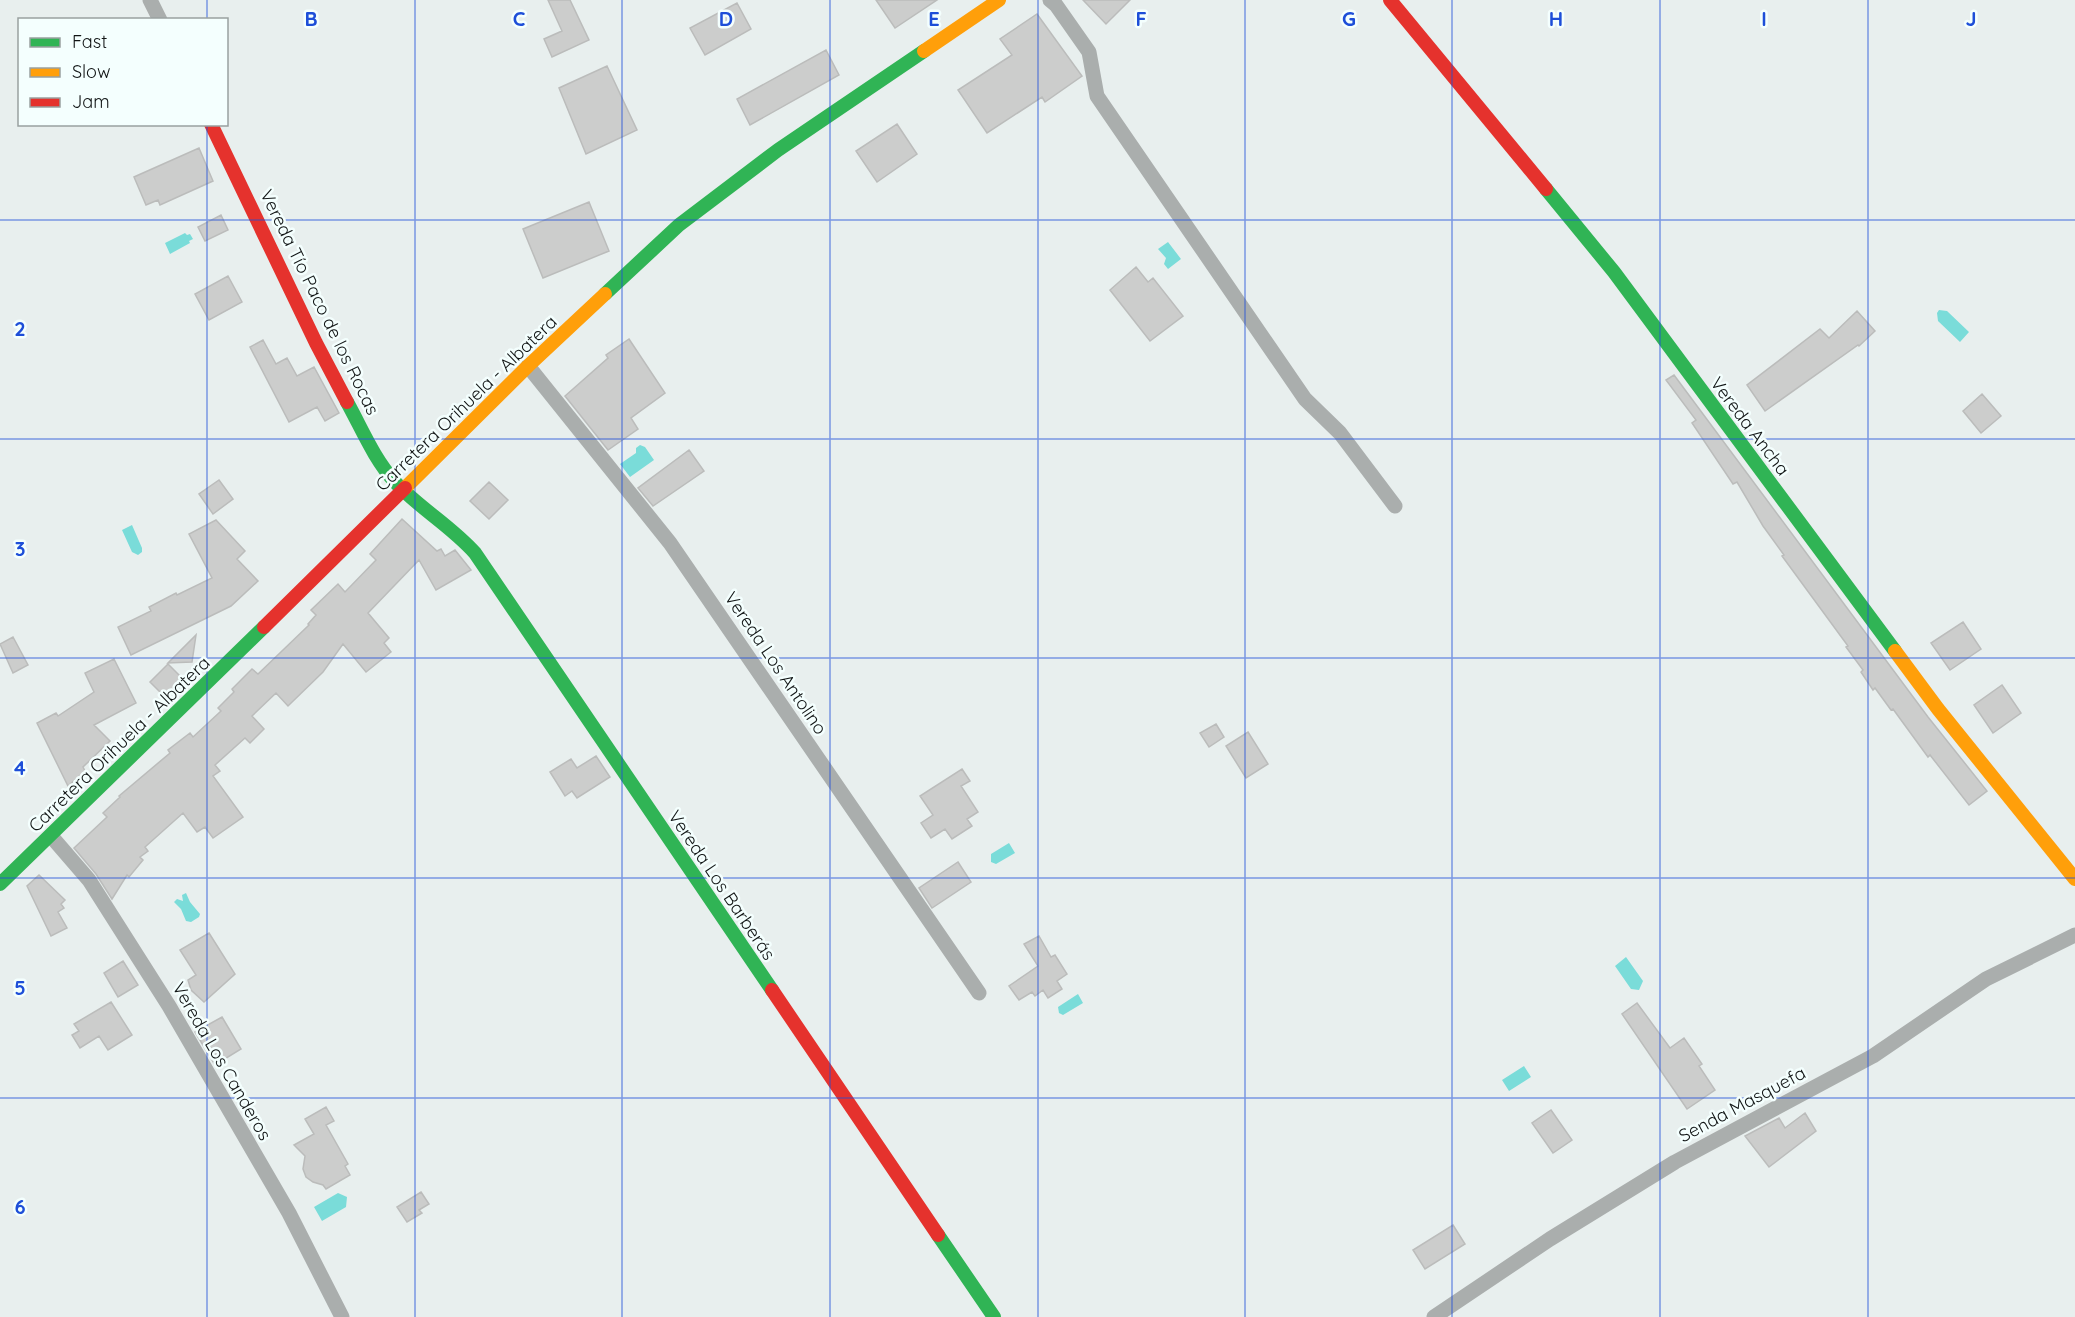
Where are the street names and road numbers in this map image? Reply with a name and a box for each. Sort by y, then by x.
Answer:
street label: Vereda Tío Paco de los Rocas [255,185,385,419]
street label: Carretera Orihuela - Albatera [370,310,562,496]
street label: Vereda Ancha [1705,372,1795,480]
street label: Vereda Los Antolino [720,587,832,739]
street label: Carretera Orihuela - Albatera [23,651,215,837]
street label: Vereda Los Barberás [663,806,781,964]
street label: Vereda Los Canderos [167,978,277,1144]
street label: Senda Masquefa [1675,1061,1809,1147]

